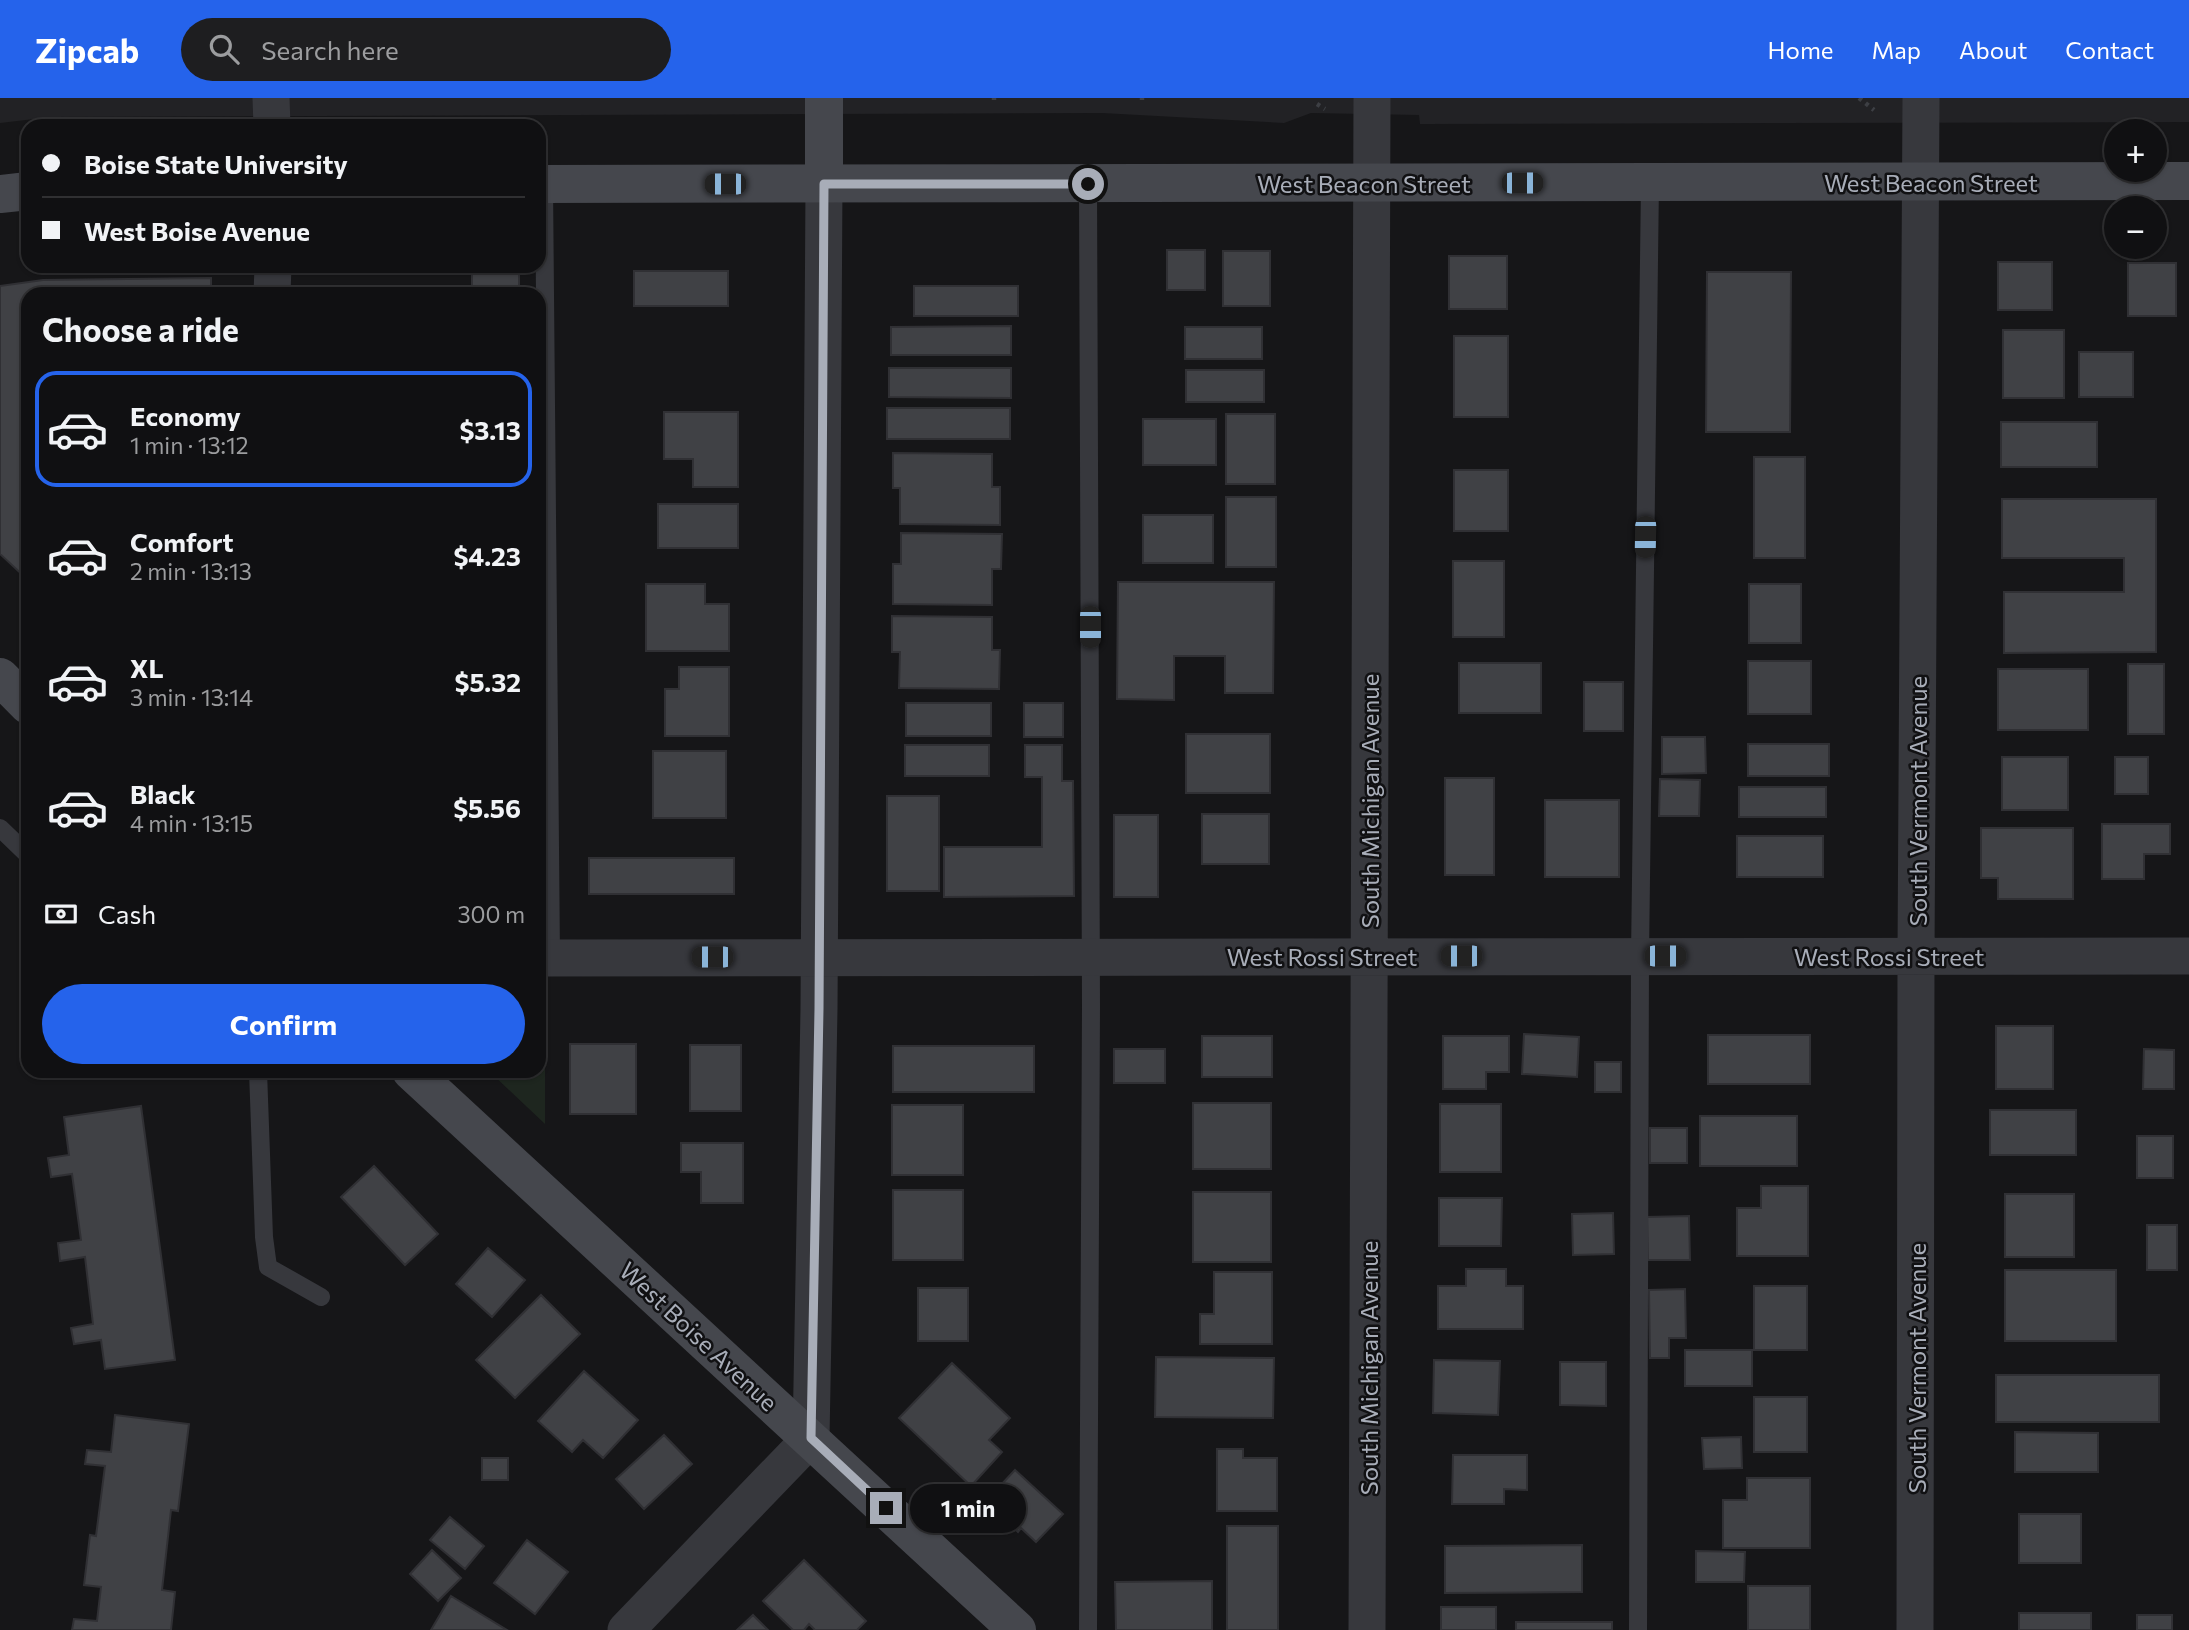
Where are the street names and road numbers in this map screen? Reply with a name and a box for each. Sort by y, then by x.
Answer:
street label: West Beacon Street [1824,168,2038,197]
street label: West Beacon Street [1257,169,1471,198]
street label: South Michigan Avenue [1355,674,1384,928]
street label: South Vermont Avenue [1903,676,1932,926]
street label: West Rossi Street [1227,942,1417,971]
street label: West Rossi Street [1794,942,1984,971]
street label: South Michigan Avenue [1354,1241,1383,1495]
street label: South Vermont Avenue [1902,1243,1931,1493]
street label: West Boise Avenue [614,1256,784,1416]

